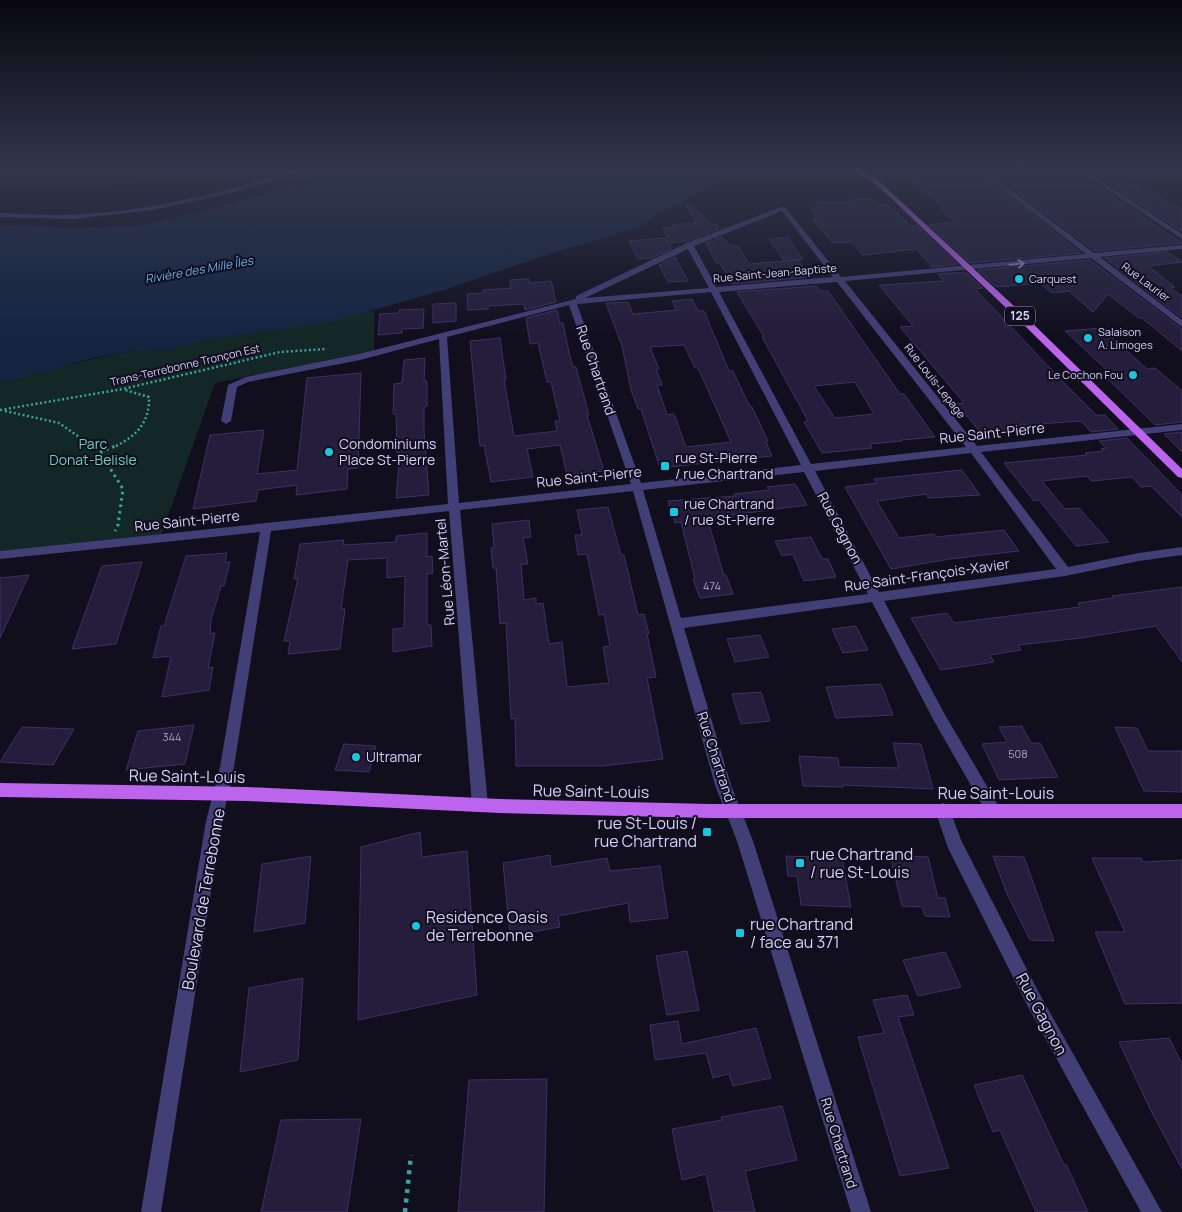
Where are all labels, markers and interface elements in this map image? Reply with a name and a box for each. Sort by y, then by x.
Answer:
water label: Rivière des Mille Îles [143,251,256,287]
street label: Rue Laurier [1119,258,1174,305]
one-way arrow [1008,259,1024,268]
street label: Rue Saint-Jean-Baptiste [712,260,838,285]
place label: Carquest [1029,271,1077,286]
marker: Carquest [1013,273,1025,285]
road number: 125 [1005,306,1035,326]
street label: Rue Chartrand [572,322,621,417]
place label: Salaison A. Limoges [1098,324,1153,352]
marker: Salaison A. Limoges [1082,332,1094,344]
street label: Trans-Terrebonne Tronçon Est [108,340,261,389]
street label: Rue Louis-Lepage [901,340,970,422]
place label: Le Cochon Fou [1048,367,1123,382]
marker: Le Cochon Fou [1127,369,1139,381]
street label: Rue Saint-Pierre [938,418,1045,447]
park label: Parc Donat-Belisle [49,434,137,469]
place label: Condominiums Place St-Pierre [339,434,436,469]
marker: Condominiums Place St-Pierre [323,446,335,458]
place label: rue St-Pierre / rue Chartrand [675,448,773,483]
marker: rue St-Pierre / rue Chartrand [659,460,671,472]
street label: Rue Saint-Pierre [535,462,642,491]
street label: Rue Gagnon [814,488,867,567]
place label: rue Chartrand / rue St-Pierre [684,494,775,529]
street label: Rue Saint-Pierre [133,506,240,535]
marker: rue Chartrand / rue St-Pierre [668,506,680,518]
street label: Rue Léon-Martel [430,518,459,626]
street label: Rue Saint-François-Xavier [843,553,1011,596]
house number: 474 [703,578,721,593]
street label: Rue Chartrand [693,709,740,804]
house number: 344 [162,729,182,744]
house number: 508 [1008,746,1028,761]
place label: Ultramar [366,747,422,766]
marker: Ultramar [350,751,362,763]
street label: Rue Saint-Louis [129,764,245,788]
street label: Rue Saint-Louis [533,779,649,803]
street label: Rue Saint-Louis [938,782,1054,804]
street label: Boulevard de Terrebonne [176,806,230,992]
place label: rue St-Louis / rue Chartrand [594,812,697,852]
marker: rue St-Louis / rue Chartrand [701,826,713,838]
place label: rue Chartrand / rue St-Louis [810,843,913,883]
marker: rue Chartrand / rue St-Louis [794,857,806,869]
place label: Residence Oasis de Terrebonne [426,906,548,946]
place label: rue Chartrand / face au 371 [750,913,853,953]
marker: Residence Oasis de Terrebonne [410,920,422,932]
marker: rue Chartrand / face au 371 [734,927,746,939]
street label: Rue Gagnon [1011,969,1073,1059]
street label: Rue Chartrand [817,1095,862,1191]

